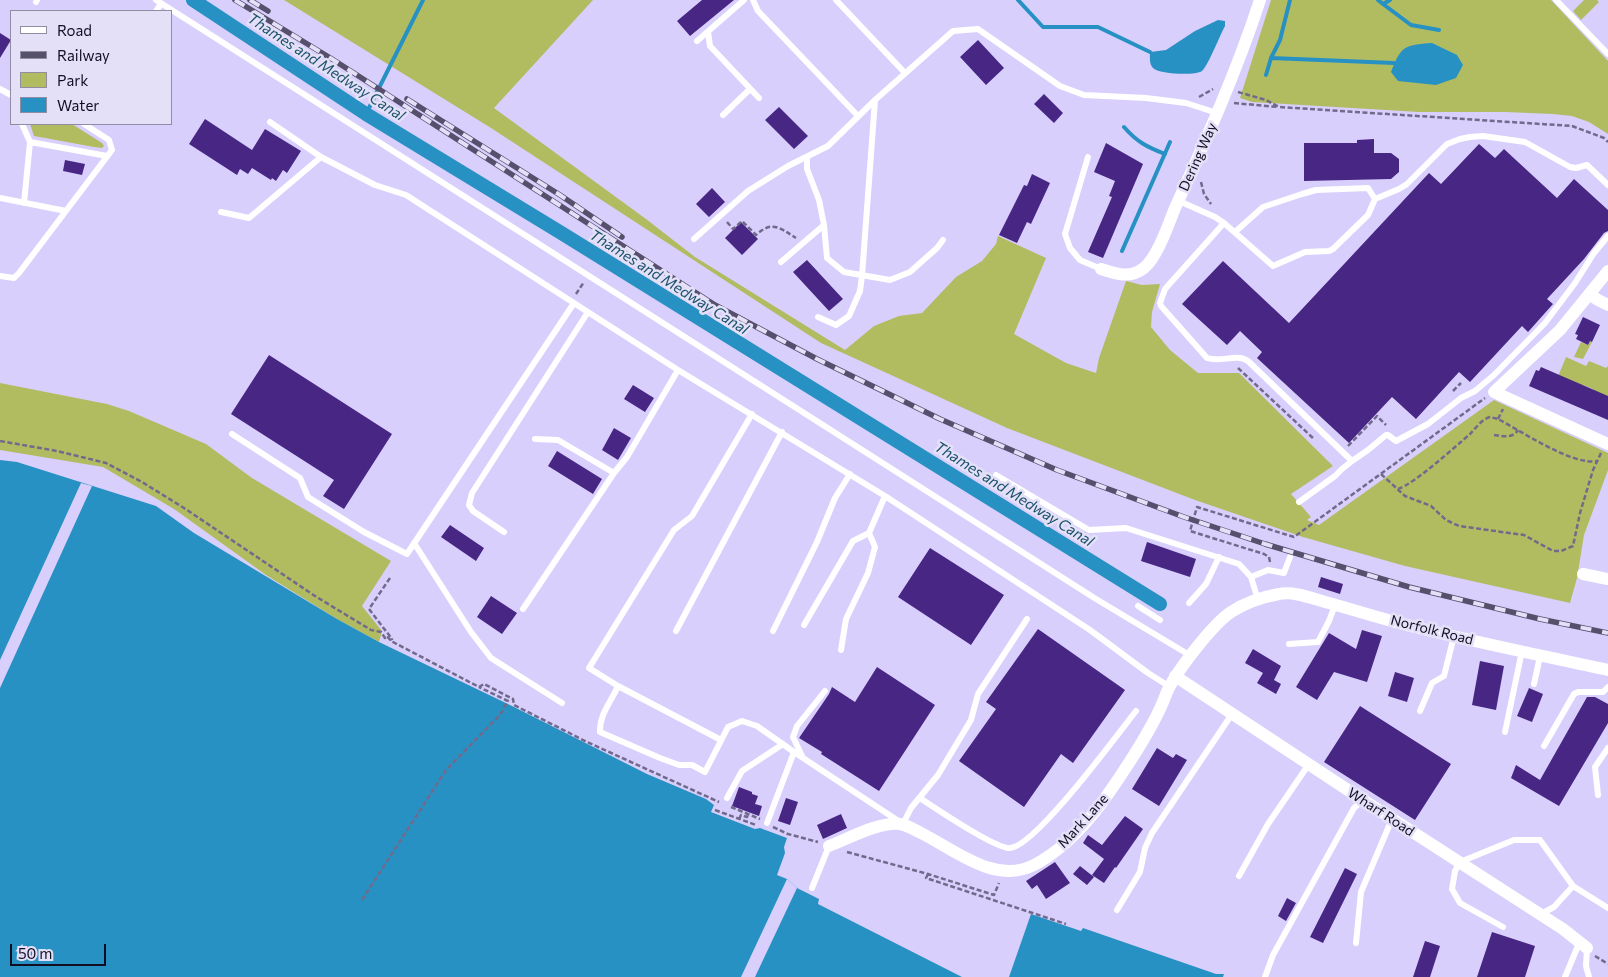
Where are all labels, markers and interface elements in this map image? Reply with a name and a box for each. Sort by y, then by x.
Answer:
water label: Thames and Medway Canal [244,9,408,125]
legend [10,10,172,125]
text: Road [57,21,92,39]
text: Railway [57,46,110,64]
text: Park [57,71,88,89]
text: Water [57,96,99,114]
street label: Dering Way [1175,120,1221,194]
water label: Thames and Medway Canal [586,226,752,338]
water label: Thames and Medway Canal [931,438,1097,550]
street label: Norfolk Road [1389,612,1475,648]
street label: Wharf Road [1345,784,1417,840]
street label: Mark Lane [1054,790,1112,852]
scale bar [12,934,109,966]
text: 50 m [18,944,52,962]

